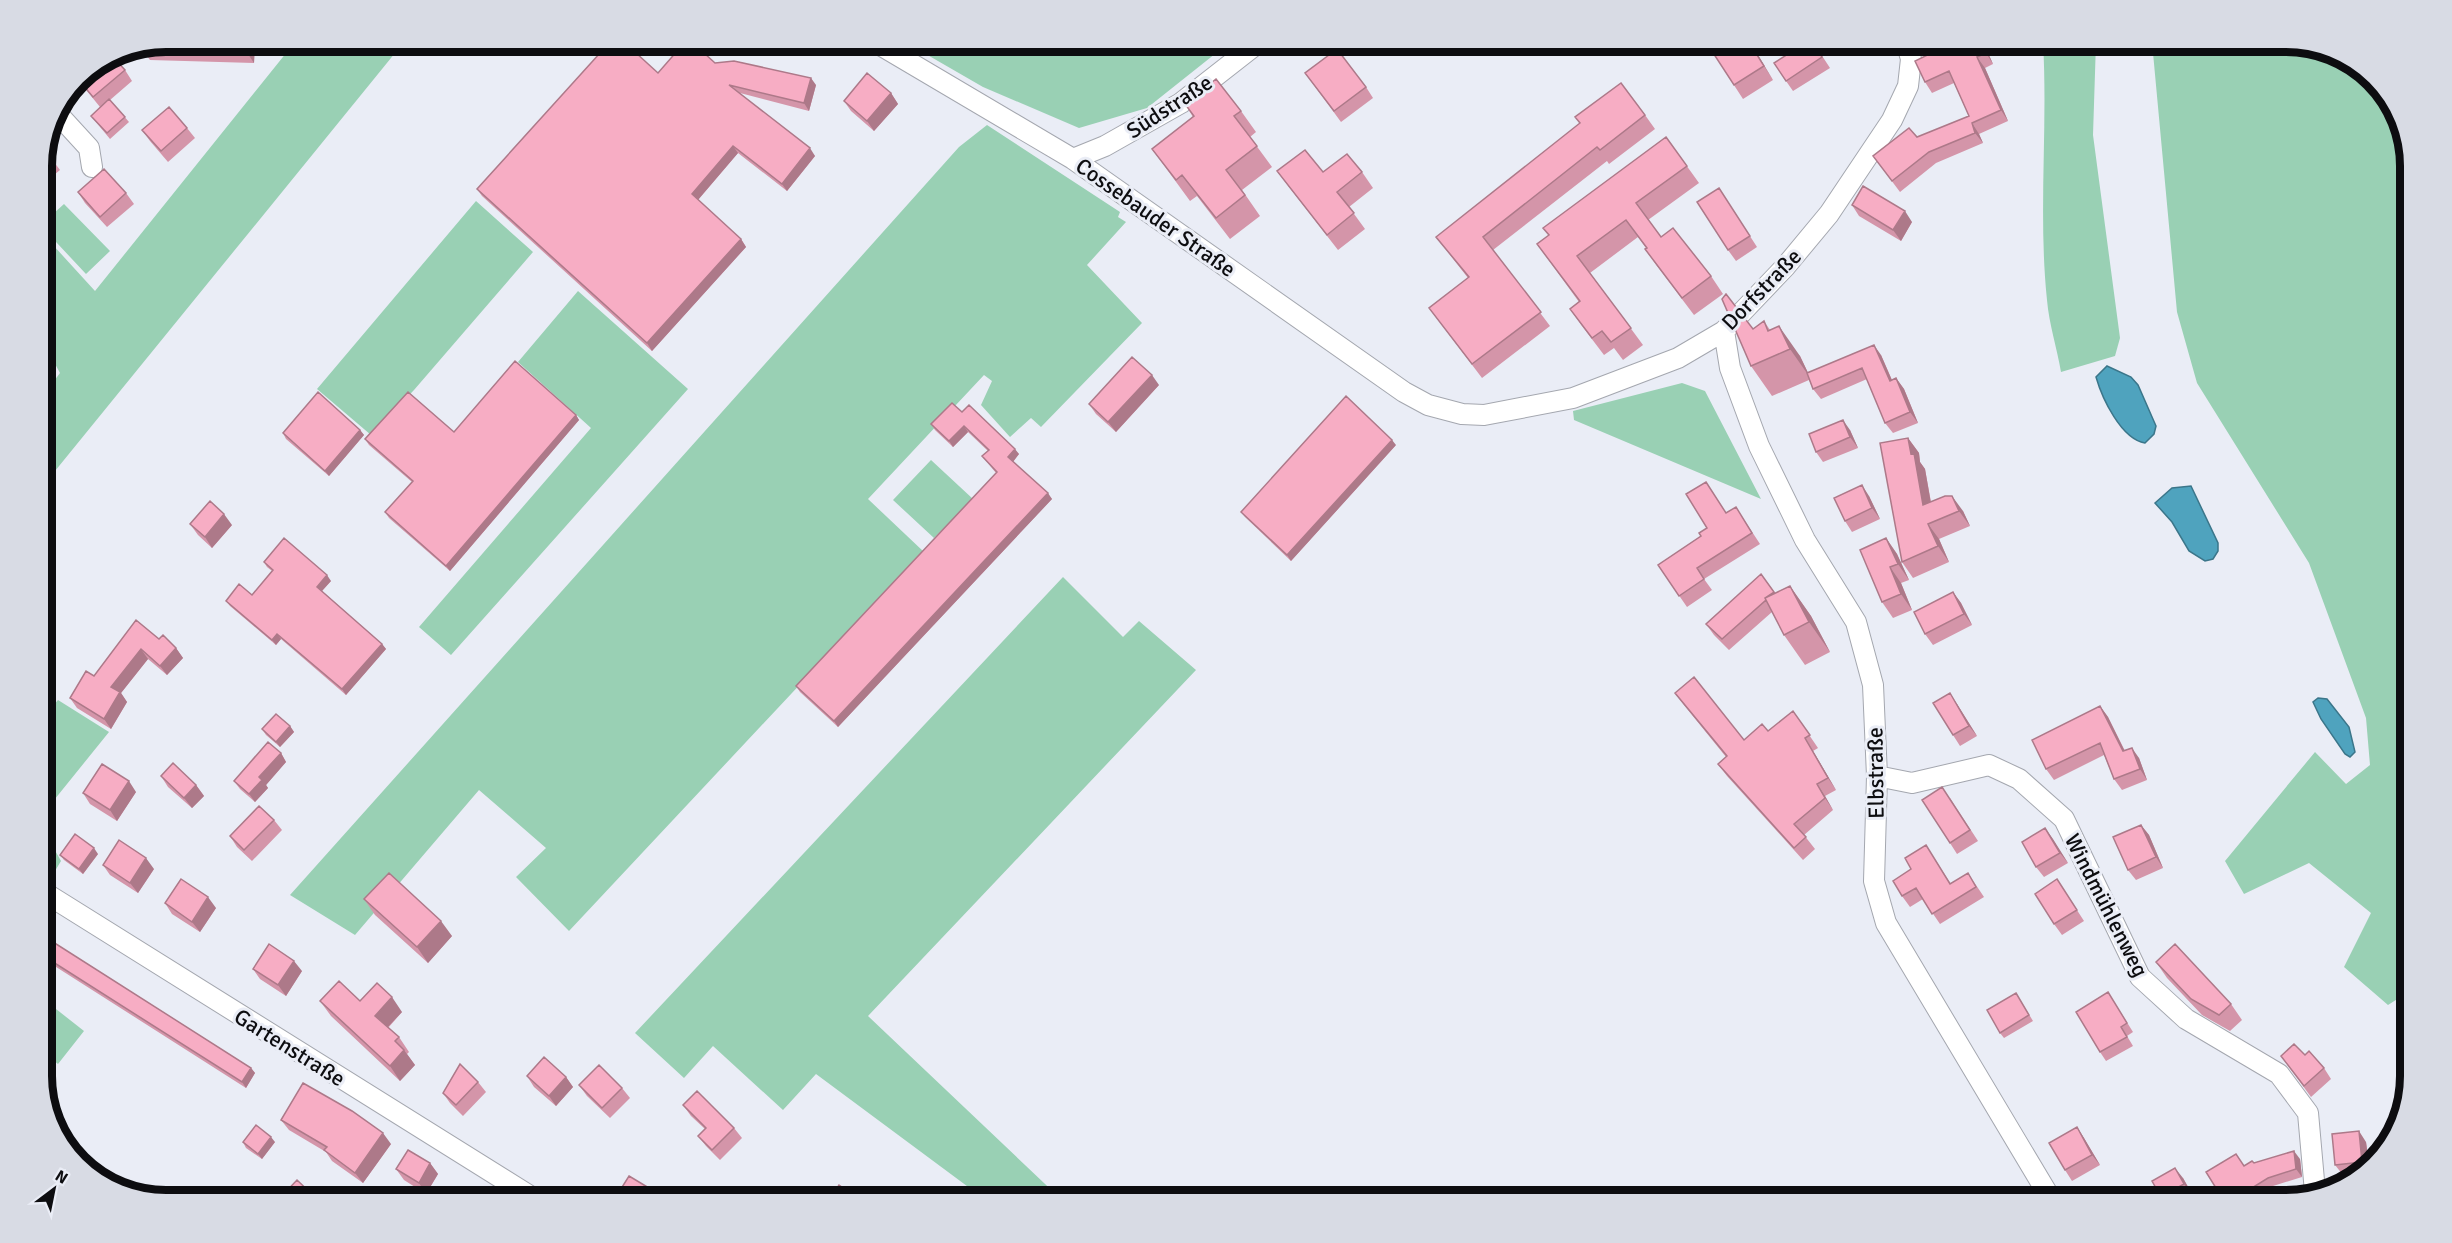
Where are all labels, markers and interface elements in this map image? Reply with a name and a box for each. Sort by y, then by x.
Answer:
street label: Südstraße [1121,69,1217,144]
street label: Cossebauder Straße [1071,152,1241,283]
street label: Dorfstraße [1716,243,1807,336]
street label: Elbstraße [1861,727,1890,819]
street label: Windmühlenweg [2059,829,2154,981]
street label: Gartenstraße [229,1003,350,1092]
north arrow [24,1159,84,1219]
text: N [51,1166,71,1189]

